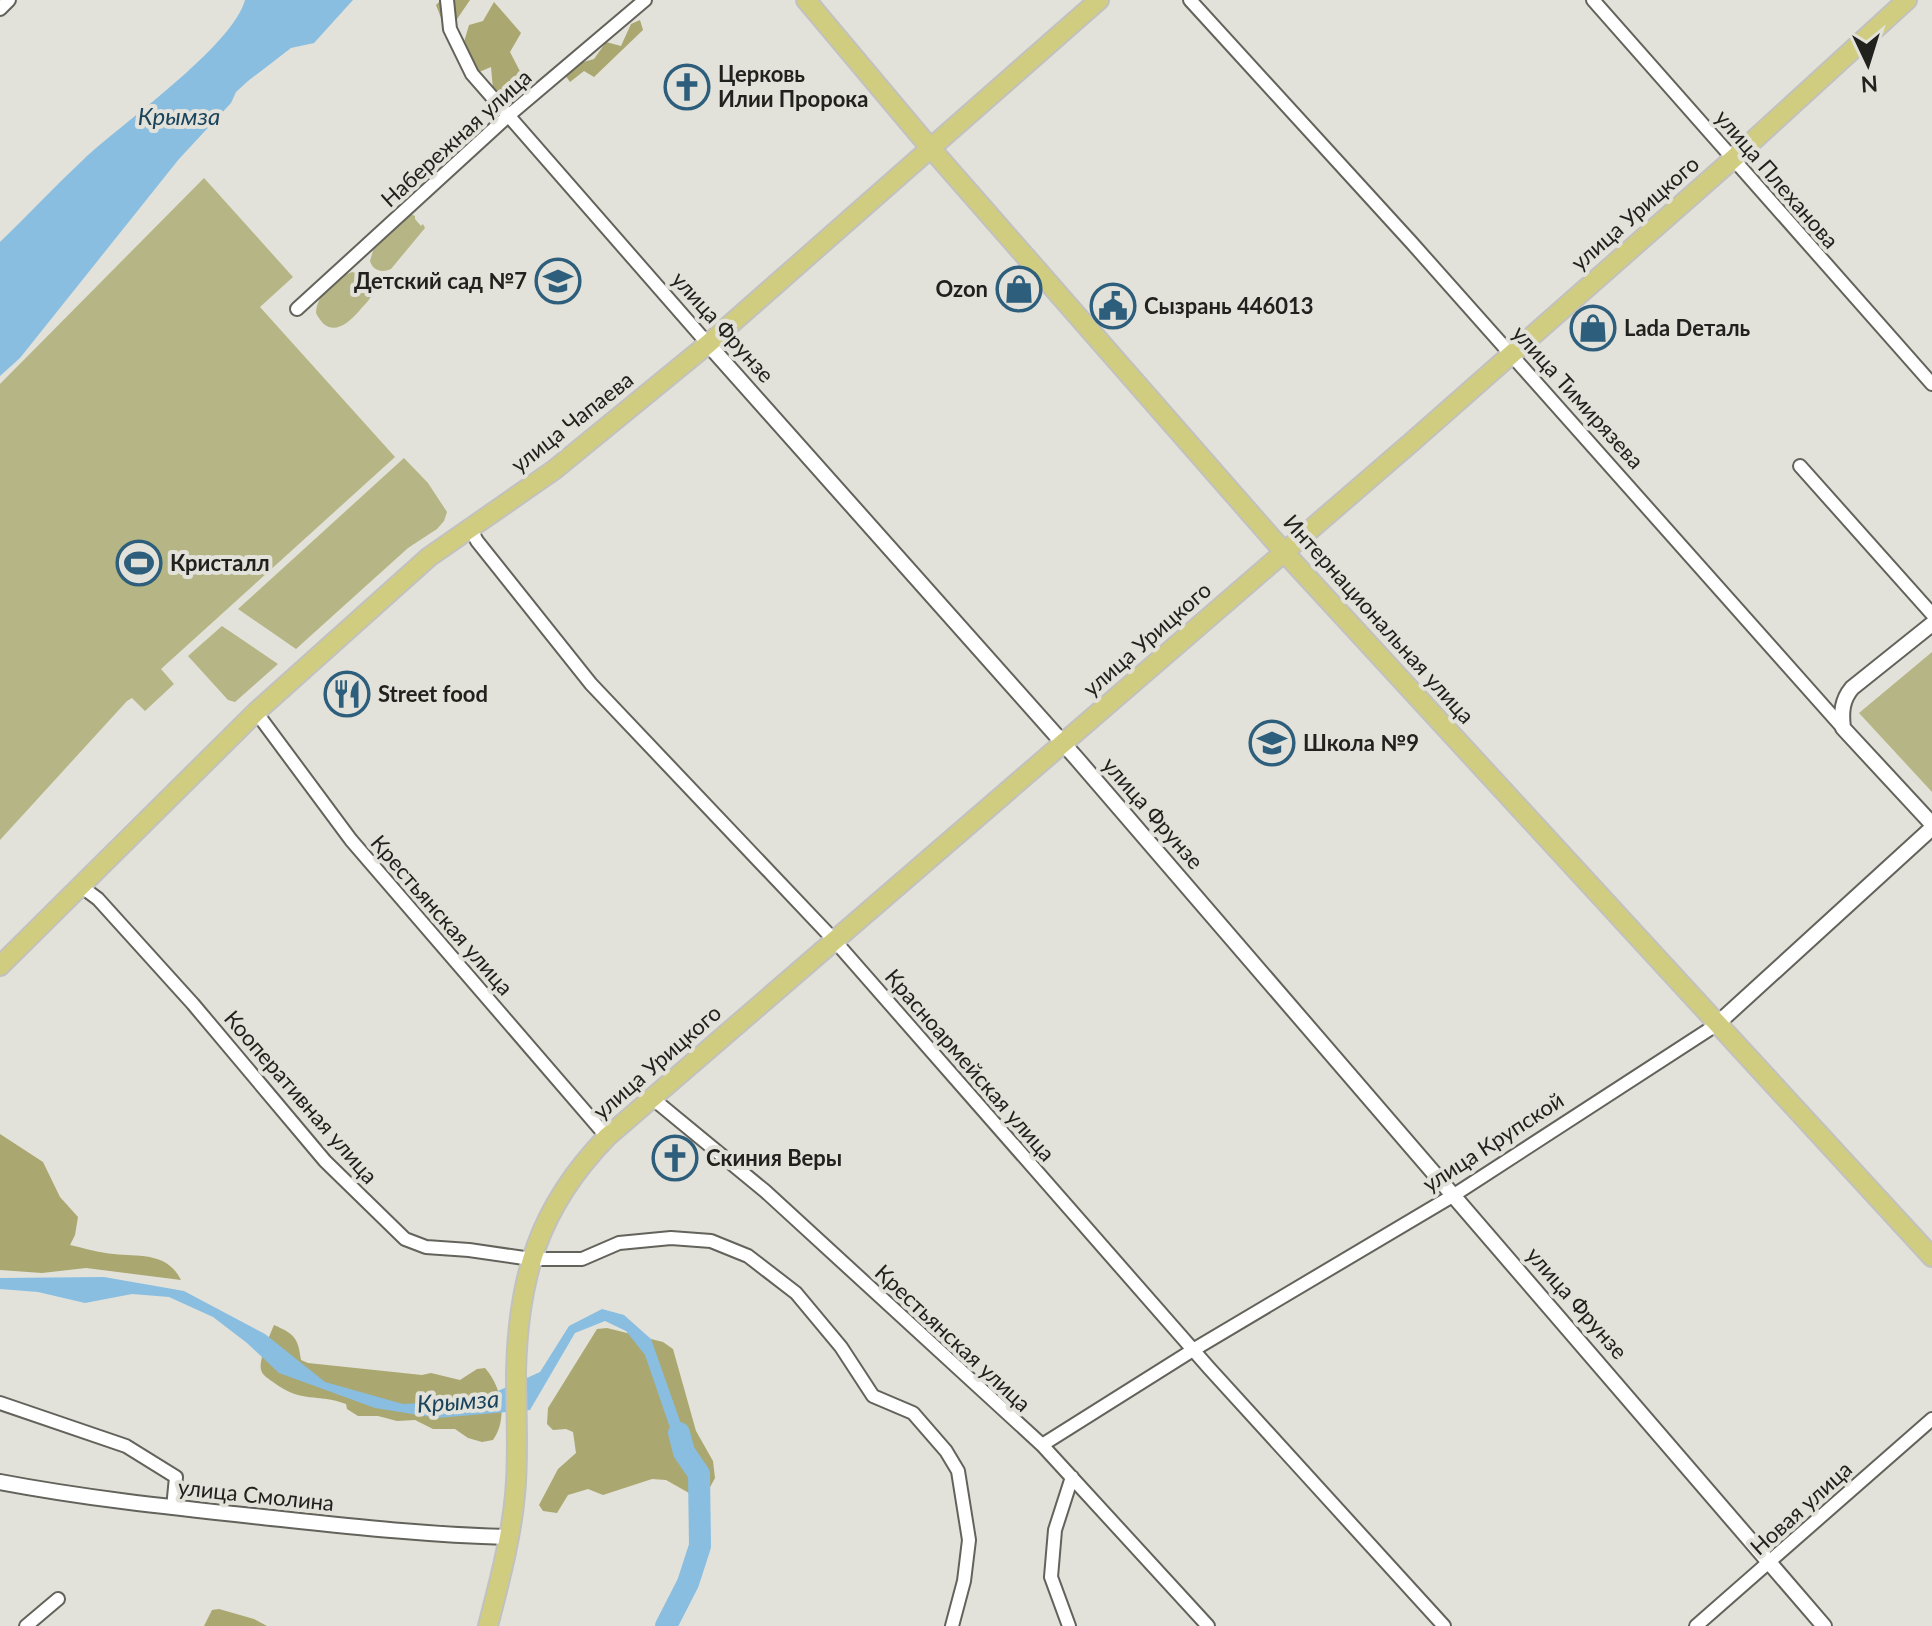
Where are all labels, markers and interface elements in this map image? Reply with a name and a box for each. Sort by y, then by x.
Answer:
north arrow [1828,24,1908,104]
place label: Церковь Илии Пророка [718,60,868,112]
street label: Набережная улица [375,63,536,212]
church icon: Церковь Илии Пророка [663,63,711,111]
text: N [1860,70,1879,99]
water label: Крымза [138,101,220,130]
street label: улица Плеханова [1710,104,1845,253]
street label: улица Урицкого [1565,150,1704,276]
school or university icon: Детский сад №7 [534,257,582,305]
shop icon: Ozon [995,265,1043,313]
street label: улица Фрунзе [666,266,780,388]
place label: Детский сад №7 [354,267,527,294]
place label: Ozon [935,275,988,302]
public building icon: Сызрань 446013 [1089,282,1137,330]
place label: Сызрань 446013 [1144,292,1314,319]
shop icon: Lada Dеталь [1569,304,1617,352]
place label: Lada Dеталь [1624,314,1751,341]
street label: улица Тимирязева [1507,319,1650,474]
street label: улица Чапаева [505,366,638,478]
street label: Интернациональная улица [1278,509,1480,729]
sports icon: Кристалл [115,539,163,587]
place label: Кристалл [170,549,270,576]
street label: улица Урицкого [1077,576,1216,702]
restaurant icon: Street food [323,670,371,718]
place label: Street food [378,680,488,707]
school or university icon: Школа №9 [1248,719,1296,767]
place label: Школа №9 [1303,729,1419,756]
street label: улица Фрунзе [1097,751,1209,874]
street label: Крестьянская улица [366,829,519,1000]
street label: Красноармейская улица [880,963,1061,1166]
street label: улица Урицкого [587,999,726,1125]
street label: Кооперативная улица [219,1005,384,1189]
street label: улица Крупской [1417,1086,1568,1197]
church icon: Скиния Веры [651,1134,699,1182]
place label: Скиния Веры [706,1144,842,1171]
street label: улица Фрунзе [1521,1241,1633,1364]
street label: Крестьянская улица [870,1258,1037,1417]
water label: Крымза [416,1383,500,1418]
street label: Новая улица [1744,1455,1857,1560]
street label: улица Смолина [177,1473,335,1516]

